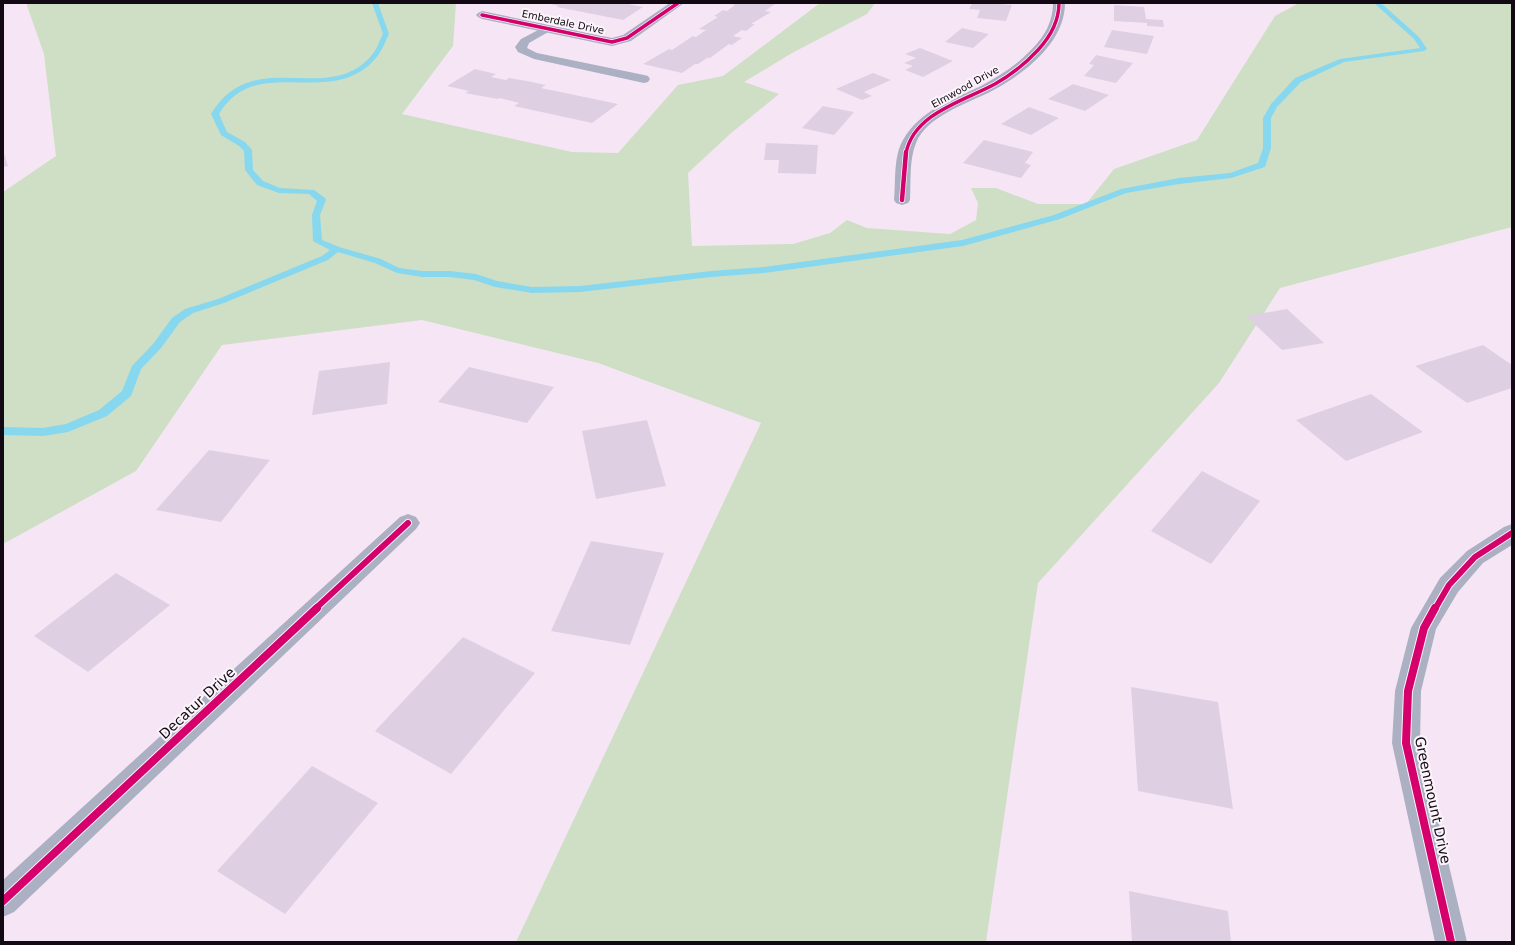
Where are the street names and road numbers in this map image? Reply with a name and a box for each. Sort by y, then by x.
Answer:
street label: Emberdale Drive [521,8,605,36]
street label: Elmwood Drive [929,64,1001,110]
street label: Decatur Drive [156,664,238,742]
street label: Greenmount Drive [1412,735,1454,865]

